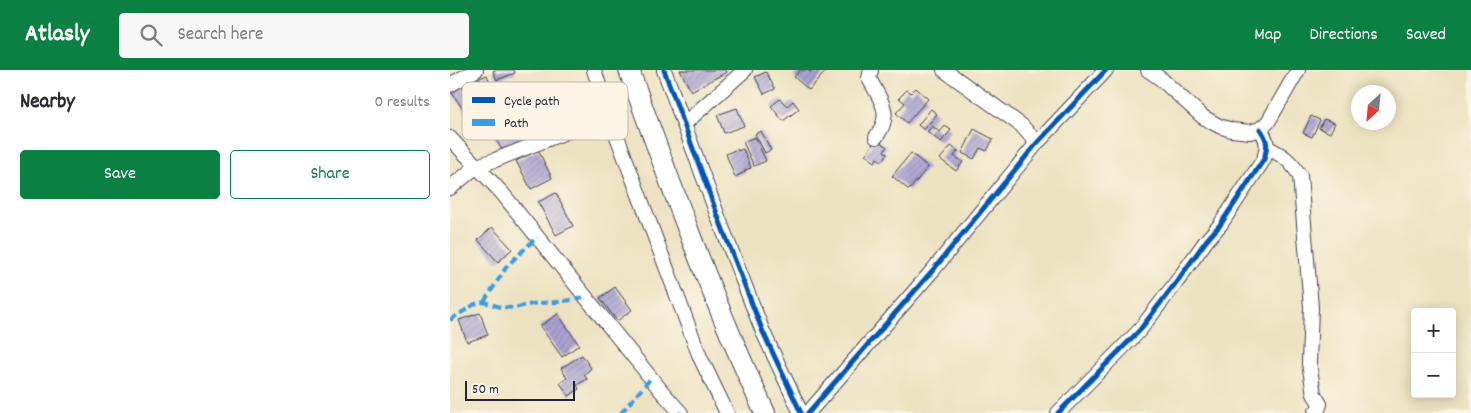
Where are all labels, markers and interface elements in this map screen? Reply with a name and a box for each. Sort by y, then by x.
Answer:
search box [119,13,469,58]
text: Atlasly [25,18,89,52]
icon: search [137,21,165,49]
text: Search here [177,22,263,49]
text: Map [1254,23,1281,48]
text: Directions [1309,23,1378,48]
text: Saved [1406,23,1446,48]
legend [462,82,628,140]
north arrow [1351,85,1396,130]
text: Nearby [20,88,75,118]
text: 0 results [375,91,430,114]
text: Cycle path [504,92,560,112]
text: Path [504,114,529,134]
button: Save [20,150,220,199]
button: Share [230,150,430,199]
map controls [1411,308,1456,398]
button: + [1411,308,1456,353]
button: − [1411,353,1456,398]
scale bar [465,378,575,401]
text: 50 m [472,380,499,400]

